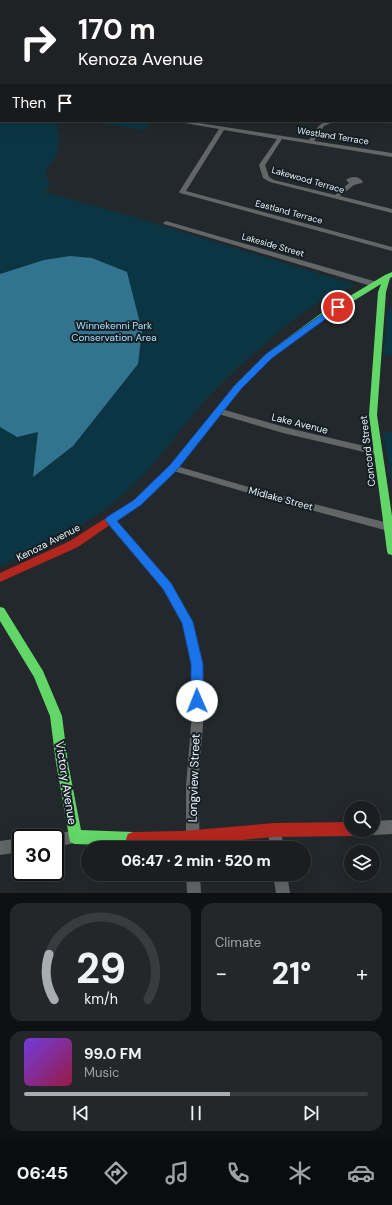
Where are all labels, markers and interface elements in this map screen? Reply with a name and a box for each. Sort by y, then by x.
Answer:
text: 170 m [78,11,156,48]
icon: right [12,16,64,68]
text: Kenoza Avenue [78,47,203,71]
icon: arrive [54,92,76,114]
text: Then [12,93,46,113]
street label: Westland Terrace [296,124,370,148]
street label: Lakewood Terrace [270,164,346,196]
street label: Eastland Terrace [254,197,324,227]
street label: Lakeside Street [240,230,306,260]
pin [321,290,355,324]
icon: arrive [327,296,349,318]
park label: Winnekenni Park Conservation Area [71,319,157,344]
street label: Lake Avenue [270,410,330,437]
street label: Concord Street [357,415,378,487]
street label: Midlake Street [247,484,315,513]
street label: Kenoza Avenue [14,521,82,564]
position arrow [176,680,218,722]
street label: Longview Street [184,733,204,823]
street label: Victory Avenue [52,740,81,826]
map controls [344,801,380,881]
button: search [344,801,380,837]
speed limit sign: 30 [12,829,64,881]
button: layers [344,845,380,881]
text: 06:47 · 2 min · 520 m [121,851,271,871]
text: Climate [215,934,261,951]
text: 29 [75,942,126,996]
text: 21° [272,954,311,993]
text: − [215,959,227,988]
text: + [356,959,368,988]
text: km/h [84,990,117,1008]
text: 99.0 FM [84,1044,142,1064]
text: Music [84,1064,119,1081]
icon: previous [70,1102,92,1124]
icon: pause [185,1102,207,1124]
icon: next [300,1102,322,1124]
icon: directions [102,1159,130,1187]
icon: music [163,1159,191,1187]
icon: phone [224,1159,252,1187]
icon: climate [286,1159,314,1187]
icon: car [347,1159,375,1187]
text: 06:45 [17,1161,68,1185]

